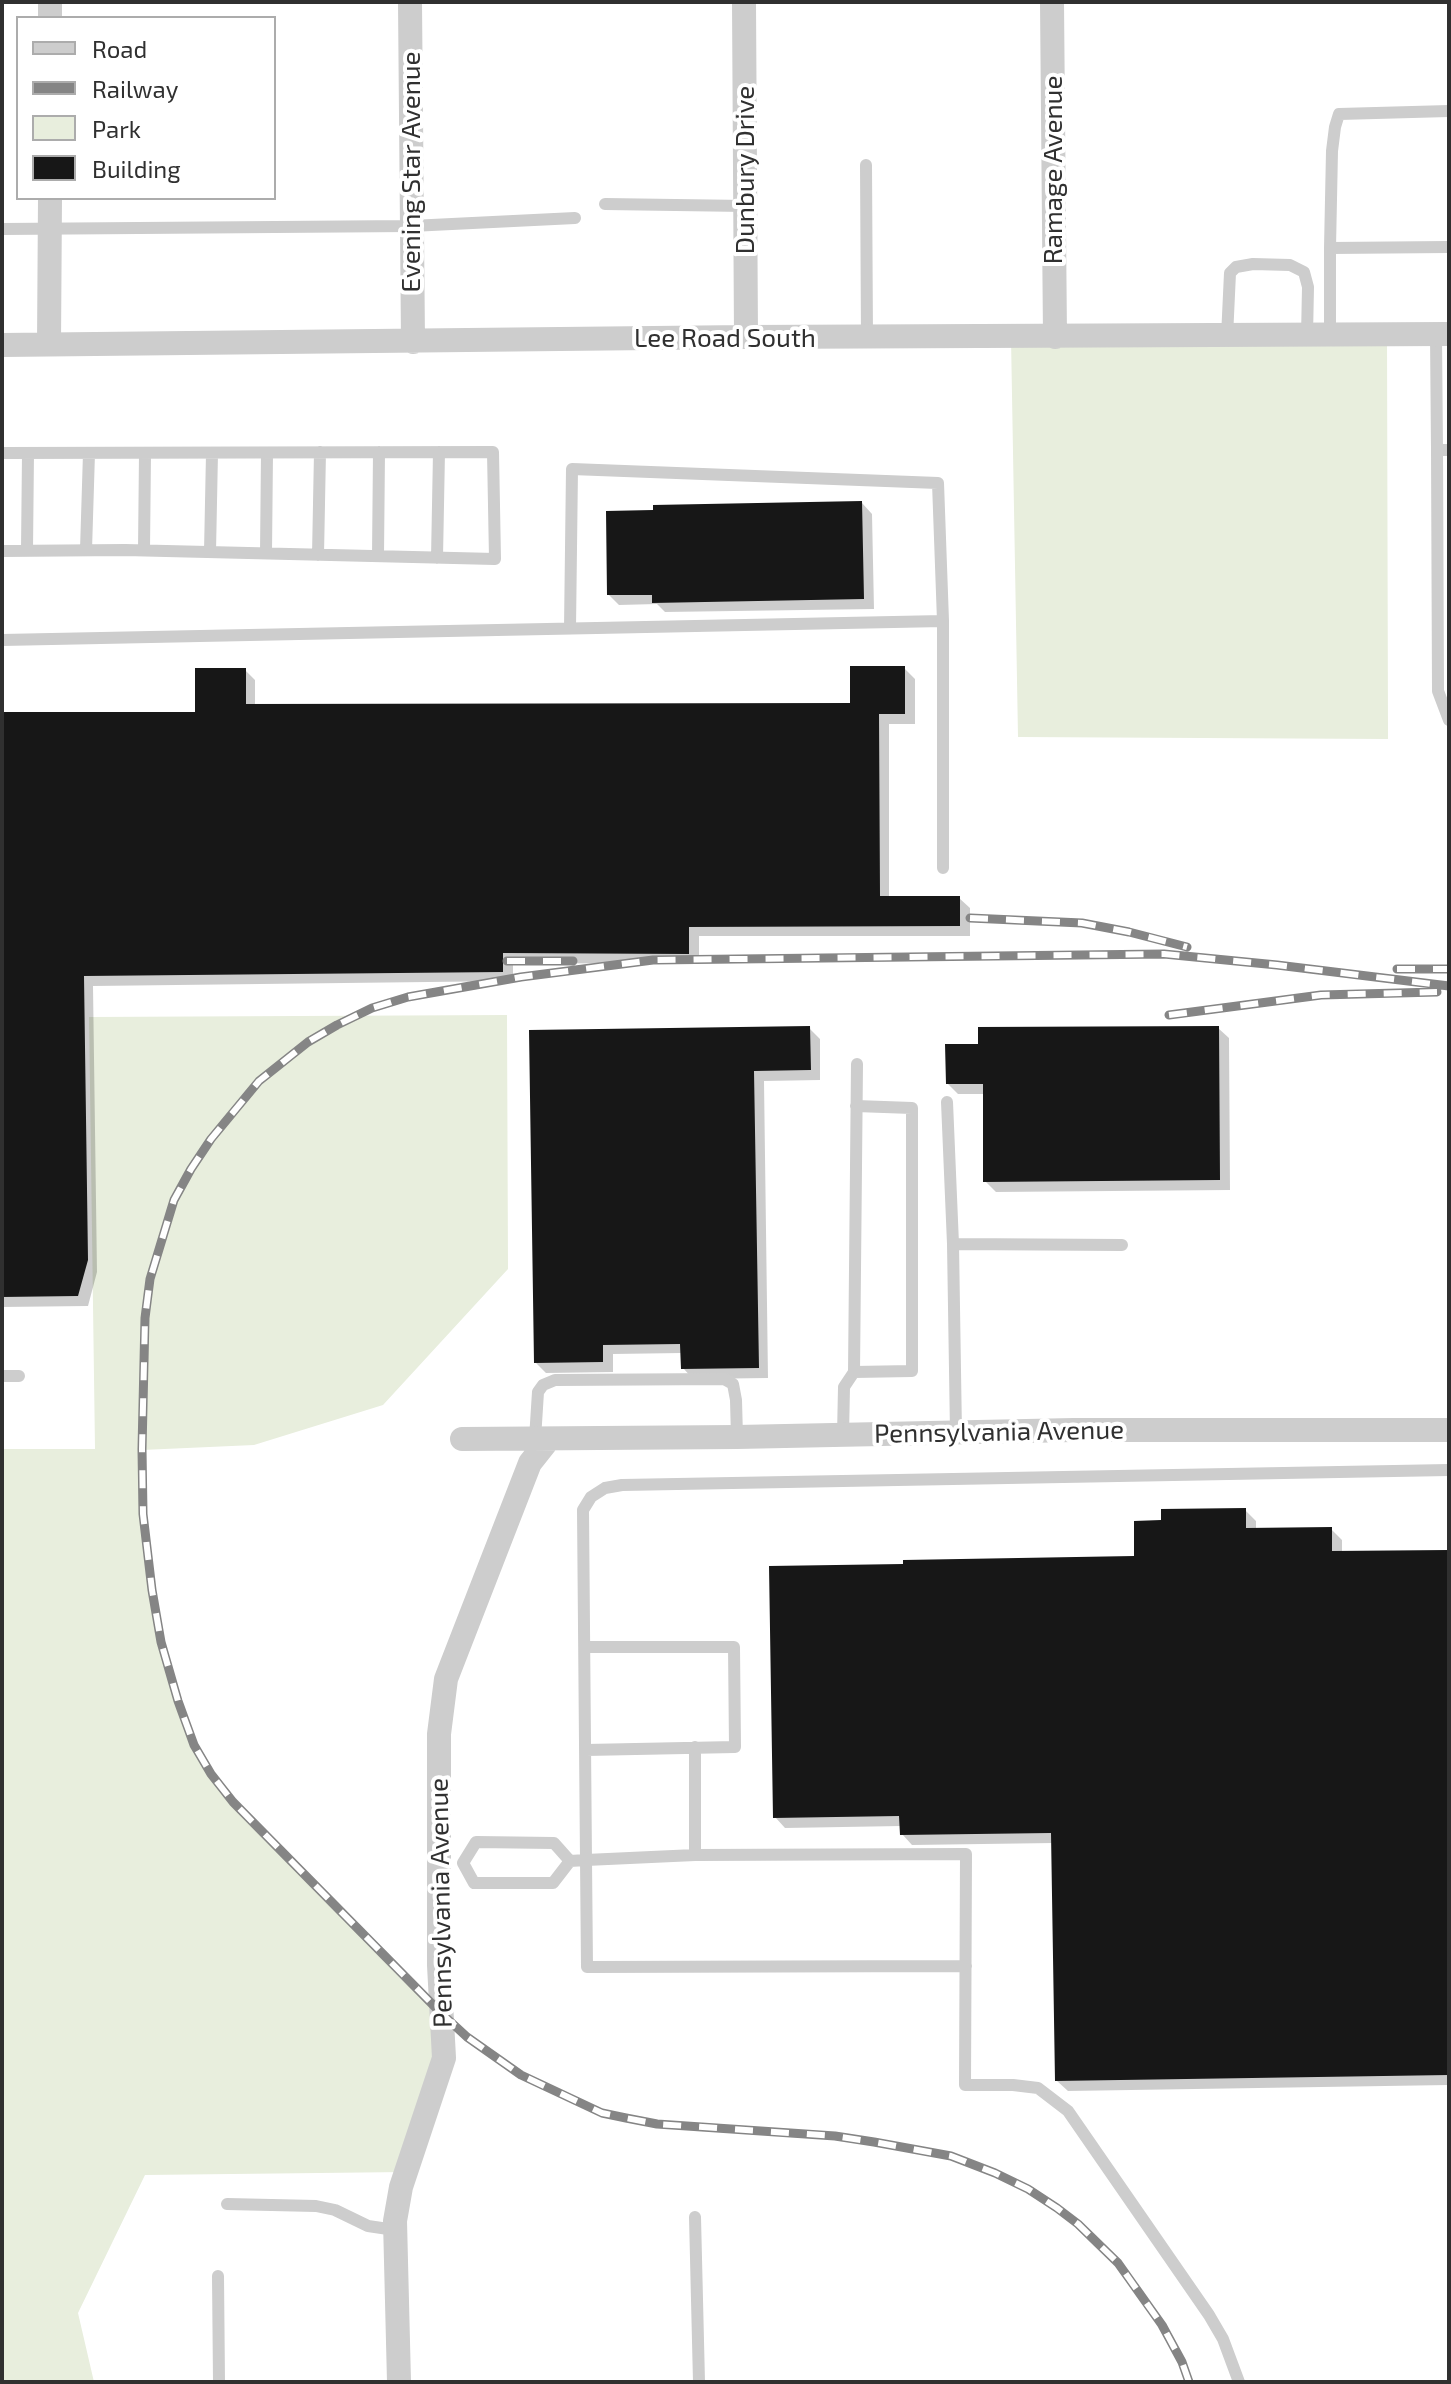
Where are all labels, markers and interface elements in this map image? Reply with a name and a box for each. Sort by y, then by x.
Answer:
legend [16,16,276,200]
text: Road [92,34,147,63]
street label: Evening Star Avenue [395,51,427,293]
text: Railway [92,74,178,103]
street label: Ramage Avenue [1037,76,1069,264]
street label: Dunbury Drive [729,86,761,254]
text: Park [92,114,141,143]
text: Building [92,154,181,183]
street label: Lee Road South [634,322,816,354]
street label: Pennsylvania Avenue [874,1414,1124,1450]
street label: Pennsylvania Avenue [423,1778,459,2028]

